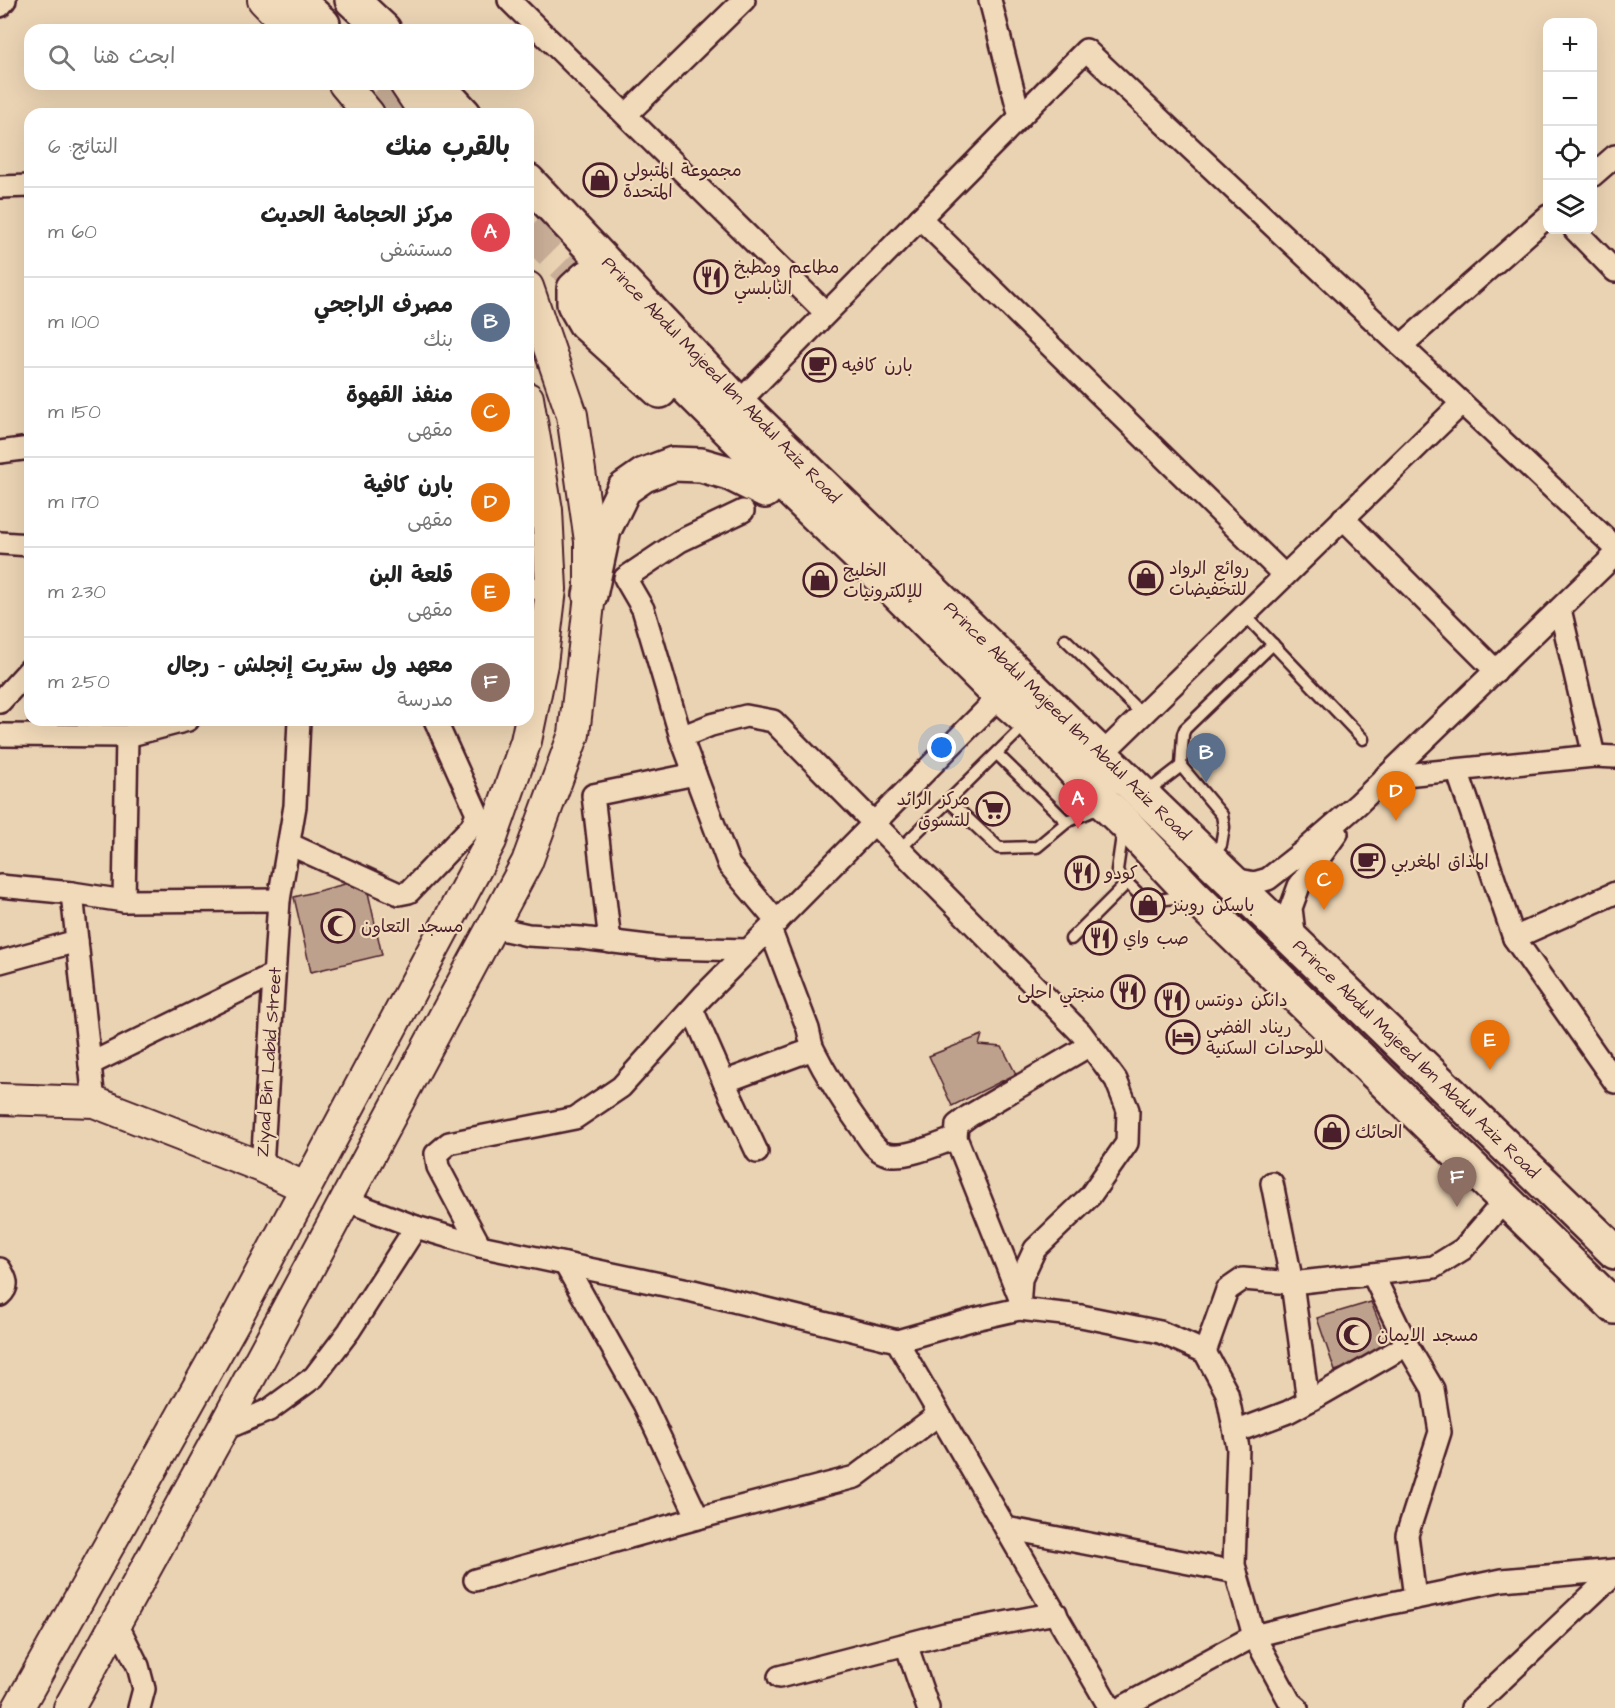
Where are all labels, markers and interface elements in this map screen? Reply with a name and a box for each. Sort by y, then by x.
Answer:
map controls [1543,18,1597,234]
button: + [1543,18,1597,72]
search box [24,24,534,90]
icon: search [45,41,78,74]
text: ابحث هنا [93,41,175,72]
button: − [1543,72,1597,126]
button: locate [1543,126,1597,180]
text: بالقرب منك [386,129,510,165]
text: النتائج: 6 [48,133,118,161]
place label: مجموعة المتبولي المتحدة [623,158,742,204]
shop icon: مجموعة المتبولي المتحدة [582,162,618,198]
button: layers [1543,180,1597,234]
text: مركز الحجامة الحديث [260,200,453,231]
text: 60 m [48,218,97,246]
text: A [484,218,497,246]
text: مستشفى [380,236,453,264]
street label: Prince Abdul Majeed Ibn Abdul Aziz Road [596,251,846,509]
place label: مطاعم ومطبخ النابلسي [734,255,839,304]
restaurant icon: مطاعم ومطبخ النابلسي [693,259,729,295]
text: مصرف الراجحي [314,290,453,321]
text: 100 m [48,308,99,336]
text: B [483,308,498,336]
text: بنك [423,326,453,354]
cafe icon: بارن كافيه [801,347,837,383]
place label: بارن كافيه [842,353,913,378]
text: منفذ القهوة [346,380,453,411]
text: 150 m [48,398,101,426]
text: C [483,398,498,426]
text: مقهى [407,416,453,444]
text: بارن كافية [364,470,453,501]
text: 170 m [48,488,99,516]
text: D [484,488,497,516]
text: مقهى [407,506,453,534]
place label: روائع الرواد للتخفيضات [1169,556,1249,602]
place label: الخليج للإلكترونيات [843,558,923,604]
text: قلعة البن [369,560,453,591]
shop icon: روائع الرواد للتخفيضات [1128,560,1164,596]
shop icon: الخليج للإلكترونيات [802,562,838,598]
text: 230 m [48,578,106,606]
text: E [485,578,496,606]
text: مقهى [407,596,453,624]
street label: Prince Abdul Majeed Ibn Abdul Aziz Road [939,597,1195,845]
text: معهد ول ستريت إنجلش - رجال [167,650,453,681]
text: 250 m [48,668,110,696]
text: F [484,668,497,696]
text: مدرسة [397,686,453,714]
your location [927,733,956,762]
pin: B [1186,734,1226,783]
pin: D [1376,772,1416,821]
pin: A [1058,780,1098,829]
place label: مركز الرائد للتسوق [897,787,970,833]
supermarket icon: مركز الرائد للتسوق [975,791,1011,827]
cafe icon: المذاق المغربي [1350,843,1386,879]
place label: المذاق المغربي [1391,849,1489,877]
restaurant icon: كودو [1064,855,1100,891]
pin: C [1304,860,1344,910]
place label: كودو [1103,861,1138,886]
shop icon: باسكن روبنز [1130,887,1166,923]
place label: باسكن روبنز [1169,893,1255,918]
mosque icon: مسجد التعاون [320,908,356,944]
place label: مسجد التعاون [361,914,464,939]
restaurant icon: صب واي [1082,920,1118,956]
place label: صب واي [1123,926,1189,951]
street label: Prince Abdul Majeed Ibn Abdul Aziz Road [1287,934,1545,1184]
street label: Ziyad Bin Labid Street [250,965,289,1158]
restaurant icon: منجتي احلى [1110,974,1146,1010]
place label: منجتي احلى [1017,980,1105,1008]
restaurant icon: دانكن دونتس [1154,982,1190,1018]
place label: دانكن دونتس [1195,988,1288,1013]
place label: ريناد الفضي للوحدات السكنية [1206,1015,1324,1061]
hotel icon: ريناد الفضي للوحدات السكنية [1165,1019,1201,1055]
pin: E [1470,1020,1510,1070]
shop icon: الحائك [1314,1114,1350,1150]
place label: الحائك [1355,1120,1402,1145]
pin: F [1438,1158,1476,1207]
mosque icon: مسجد الايمان [1336,1317,1372,1353]
place label: مسجد الايمان [1377,1323,1479,1348]

